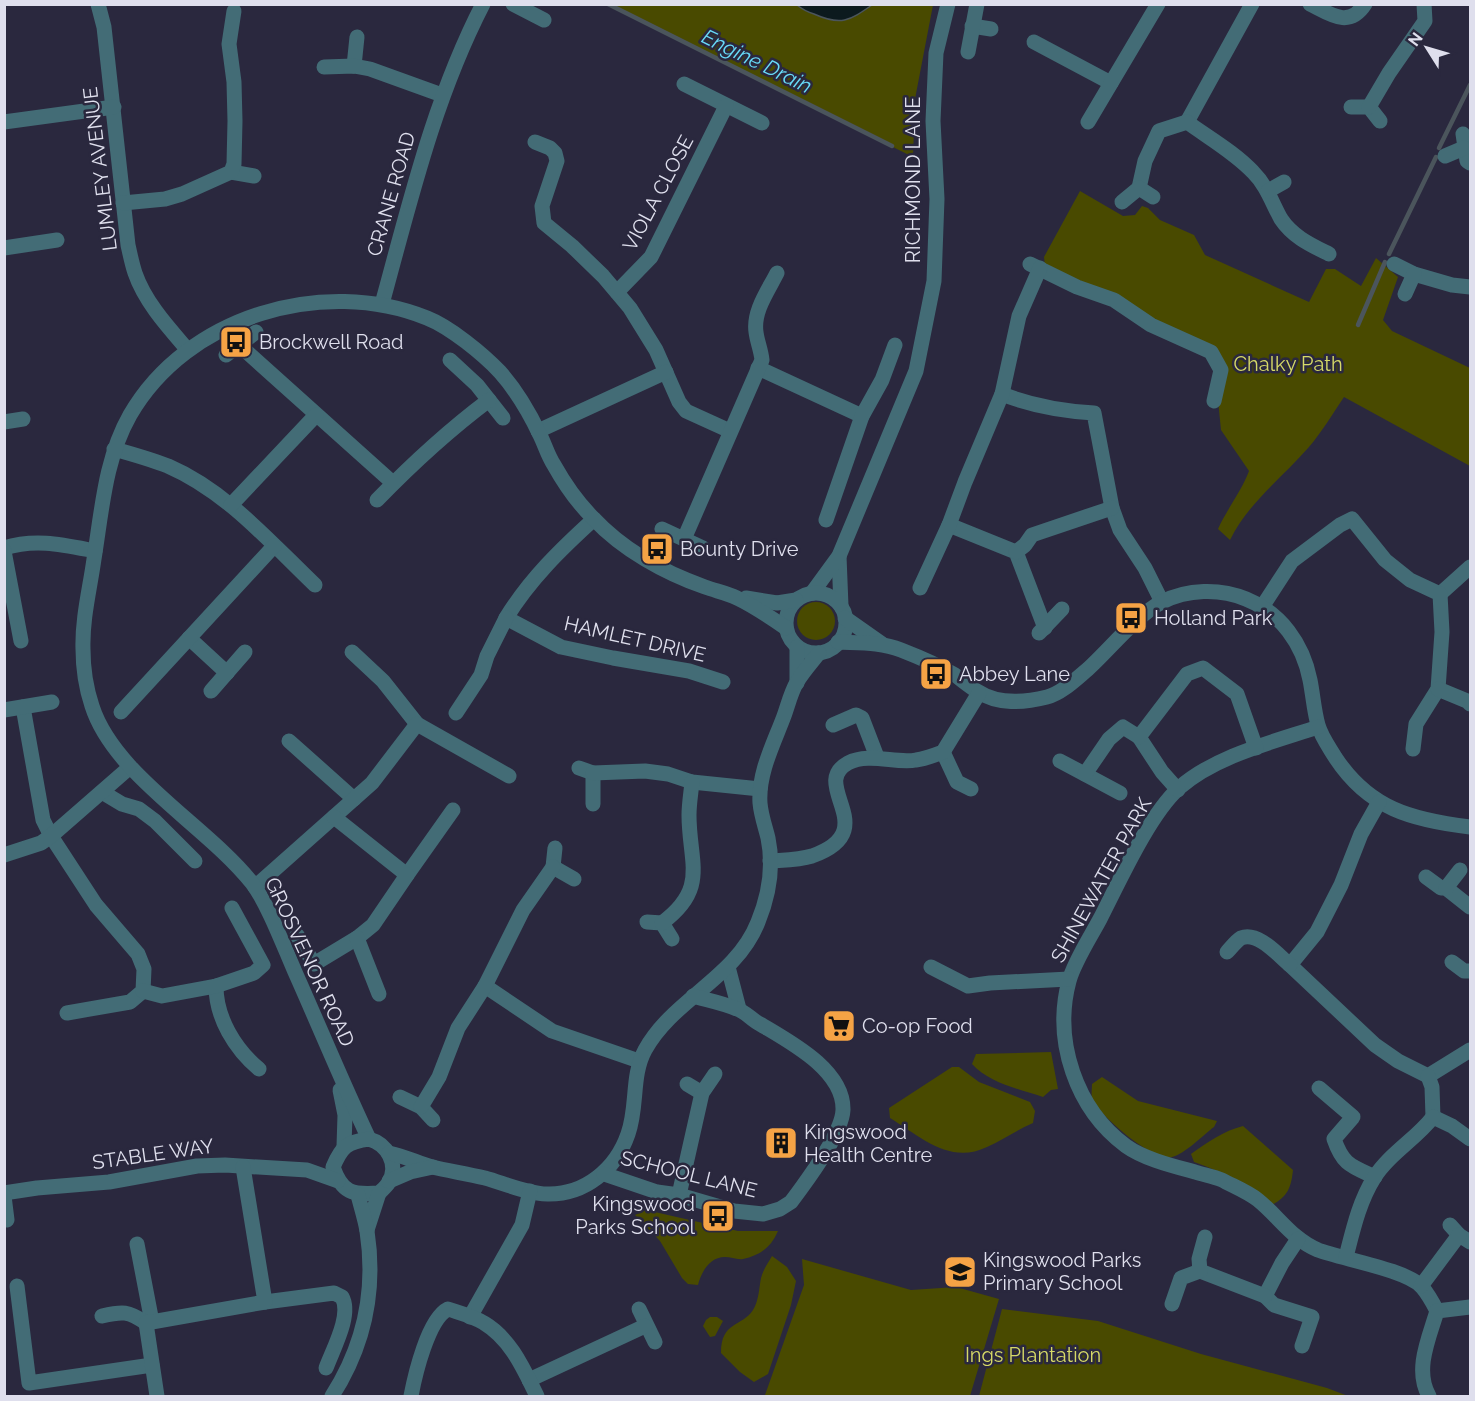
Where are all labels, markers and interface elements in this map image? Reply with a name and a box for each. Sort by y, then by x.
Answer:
north arrow [1397,18,1457,78]
water label: Engine Drain [698,24,816,98]
text: N [1404,29,1427,50]
street label: LUMLEY AVENUE [78,86,122,252]
street label: RICHMOND LANE [901,97,925,263]
street label: CRANE ROAD [362,129,420,259]
street label: VIOLA CLOSE [618,131,698,255]
bus stop icon: Brockwell Road [218,324,254,360]
place label: Brockwell Road [259,330,403,354]
park label: Chalky Path [1233,352,1343,376]
bus stop icon: Bounty Drive [639,531,675,567]
place label: Bounty Drive [680,537,799,561]
bus stop icon: Holland Park [1113,600,1149,636]
place label: Holland Park [1154,606,1273,630]
street label: HAMLET DRIVE [562,611,708,667]
bus stop icon: Abbey Lane [918,656,954,692]
place label: Abbey Lane [959,662,1070,686]
street label: SHINEWATER PARK [1046,793,1156,967]
street label: GROSVENOR ROAD [260,874,360,1050]
supermarket icon: Co-op Food [821,1008,857,1044]
place label: Co-op Food [862,1014,973,1038]
place label: Kingswood Health Centre [804,1120,933,1167]
building icon: Kingswood Health Centre [763,1125,799,1161]
street label: STABLE WAY [91,1134,215,1174]
street label: SCHOOL LANE [618,1145,760,1203]
place label: Kingswood Parks School [575,1192,696,1239]
bus stop icon: Kingswood Parks School [700,1198,736,1234]
place label: Kingswood Parks Primary School [983,1248,1141,1295]
school or university icon: Kingswood Parks Primary School [942,1254,978,1290]
park label: Ings Plantation [965,1343,1101,1367]

